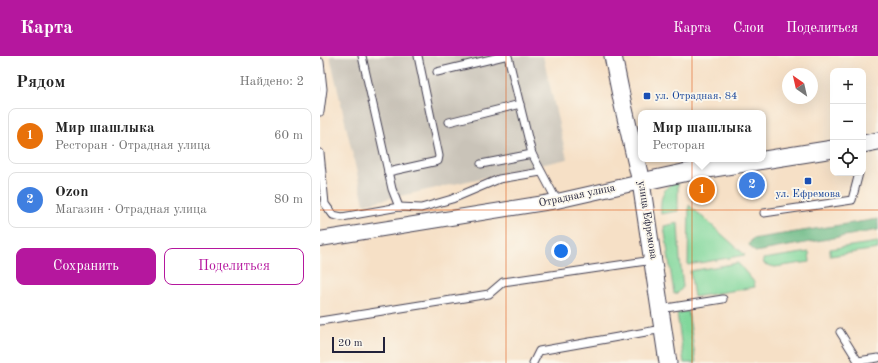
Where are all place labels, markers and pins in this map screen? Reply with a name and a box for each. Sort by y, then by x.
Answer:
marker: ул. Отрадная, 84 [642,91,652,101]
place label: ул. Отрадная, 84 [655,91,737,102]
pin: 2 [739,170,765,200]
pin: 1 [689,175,715,205]
marker: ул. Ефремова [803,176,813,186]
place label: ул. Ефремова [775,189,841,200]

